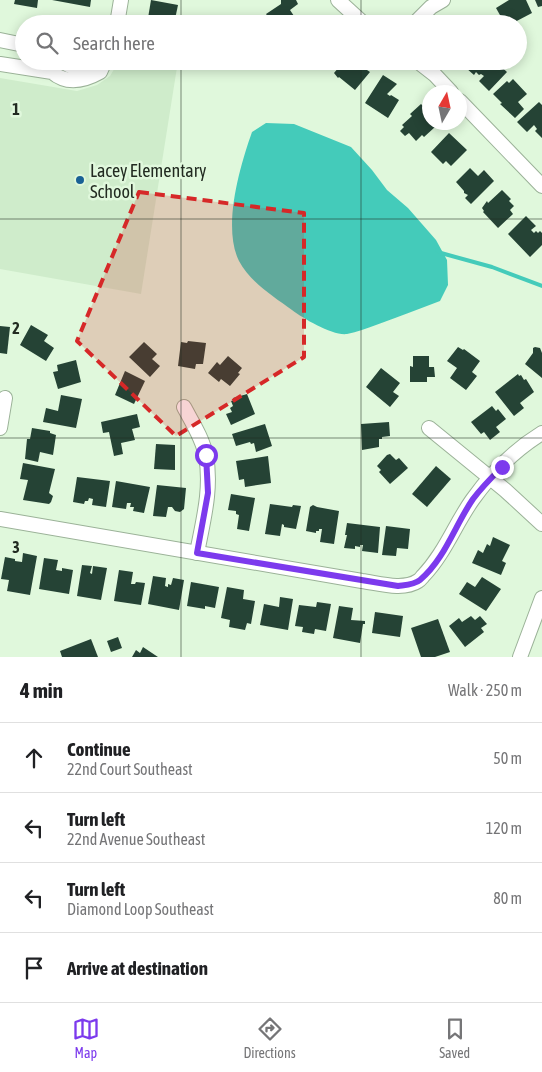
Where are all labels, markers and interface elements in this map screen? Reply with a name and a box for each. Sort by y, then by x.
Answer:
search box [15,15,527,70]
icon: search [33,29,61,57]
text: Search here [73,32,155,54]
north arrow [422,85,467,130]
text: 1 [12,100,20,118]
place label: Lacey Elementary School [90,160,206,202]
marker: Lacey Elementary School [74,174,86,186]
text: 2 [12,319,20,337]
route start [195,444,218,467]
route end [491,456,514,479]
text: 3 [12,538,20,556]
text: 4 min [20,678,63,702]
text: Walk · 250 m [448,681,522,699]
text: Continue [67,738,131,760]
icon: ahead [20,744,48,772]
text: 50 m [493,749,522,767]
text: 22nd Court Southeast [67,760,193,778]
text: Turn left [67,808,125,830]
icon: left [20,814,48,842]
text: 120 m [486,819,522,837]
text: 22nd Avenue Southeast [67,830,205,848]
text: Turn left [67,878,125,900]
icon: left [20,884,48,912]
text: 80 m [493,889,522,907]
text: Diamond Loop Southeast [67,900,214,918]
icon: arrive [20,954,48,982]
text: Arrive at destination [67,957,208,979]
tab: Map [72,1015,100,1061]
tab: Directions [243,1015,296,1061]
tab: Saved [439,1015,470,1061]

